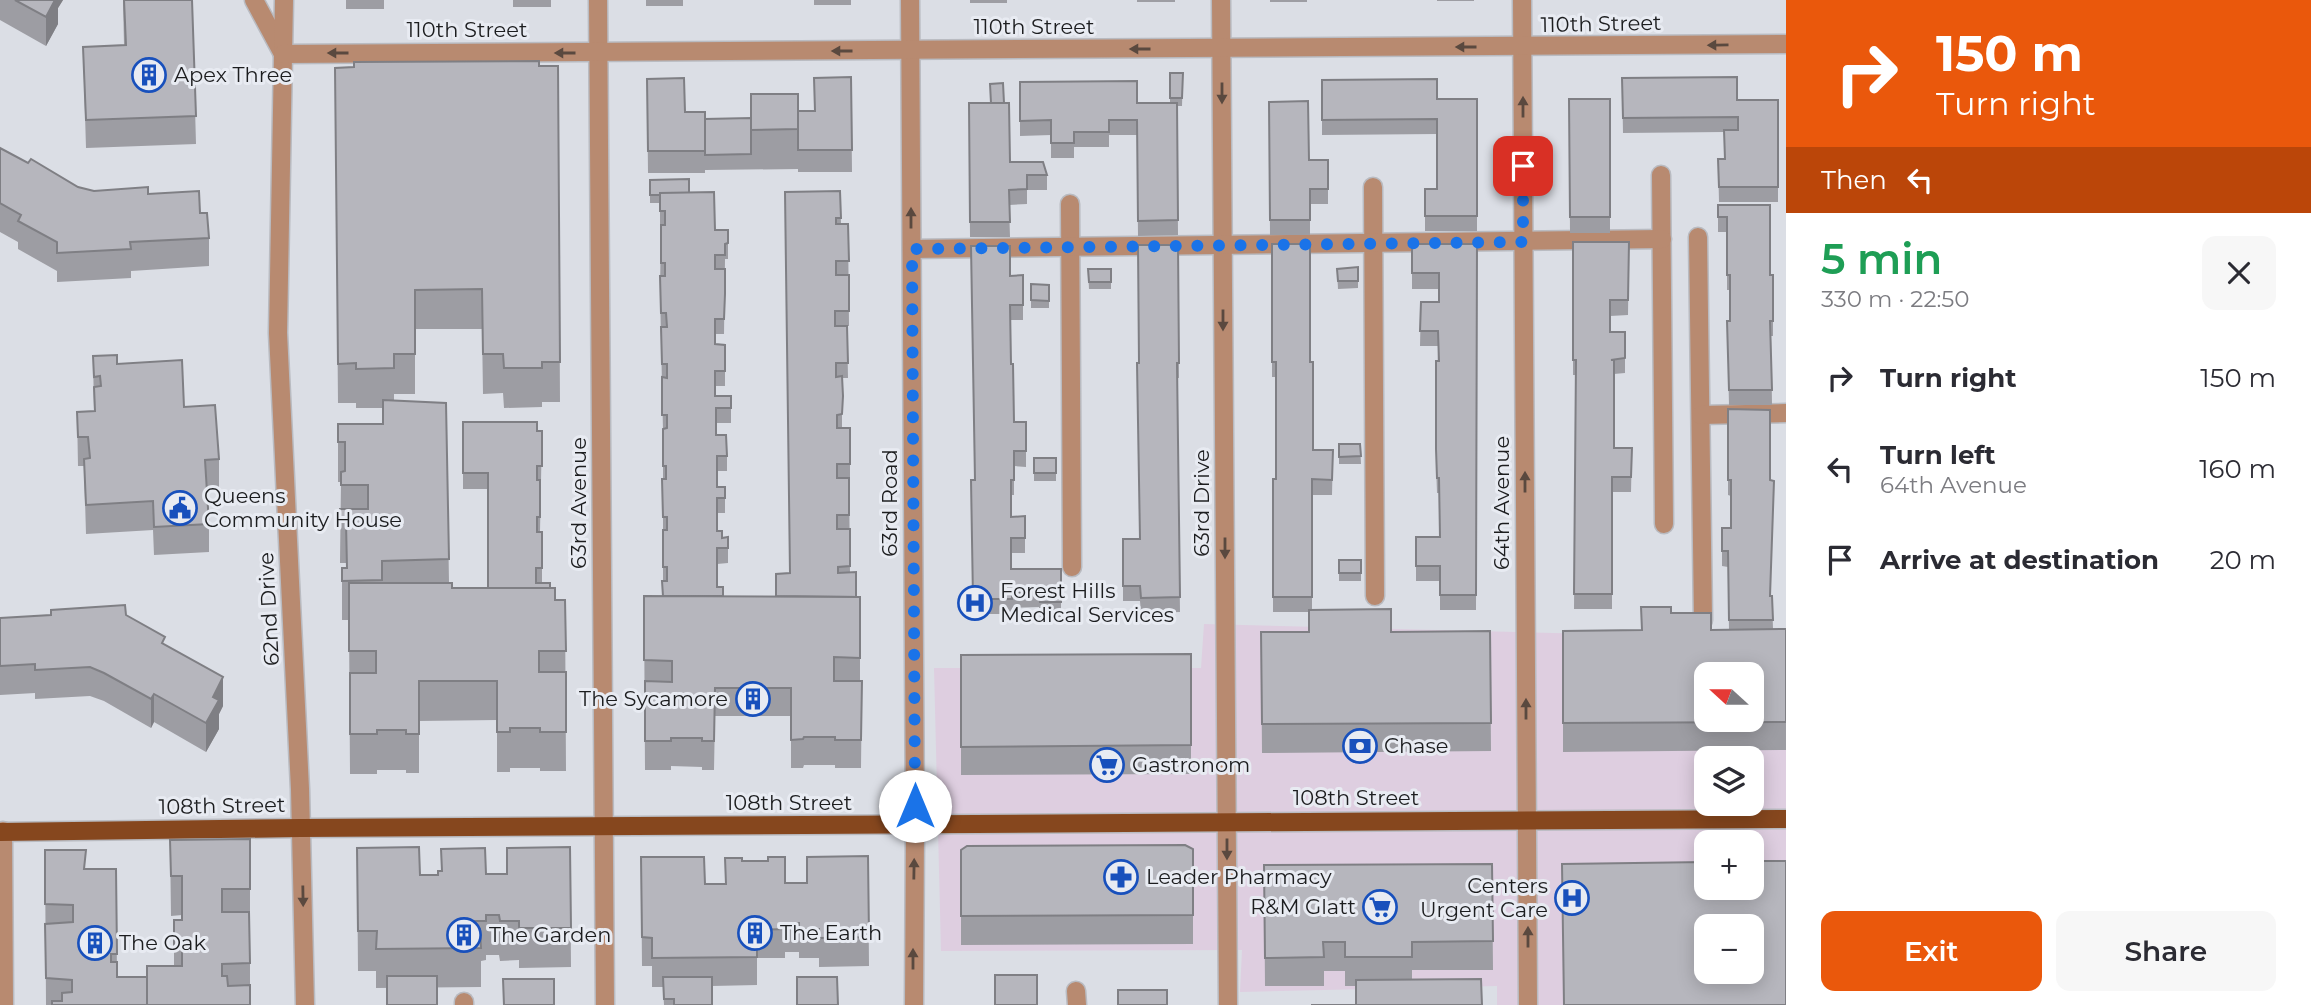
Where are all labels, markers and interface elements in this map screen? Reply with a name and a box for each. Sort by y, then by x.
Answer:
street label: 110th Street [1540,10,1662,37]
street label: 110th Street [974,14,1095,39]
street label: 110th Street [407,17,528,42]
text: 150 m [1936,24,2083,83]
icon: right [1821,28,1912,119]
one-way arrow [1707,39,1729,51]
one-way arrow [1455,42,1477,53]
one-way arrow [1129,43,1151,55]
one-way arrow [831,45,853,57]
one-way arrow [327,47,349,59]
one-way arrow [554,47,576,59]
building icon: Apex Three [130,56,168,94]
place label: Apex Three [174,62,292,87]
one-way arrow [1216,82,1228,104]
text: Turn right [1936,84,2096,123]
one-way arrow [1517,96,1529,118]
pin [1493,136,1553,196]
icon: arrive [1504,147,1542,185]
icon: left [1901,161,1939,199]
text: Then [1821,164,1887,196]
one-way arrow [905,207,917,229]
text: 5 min [1821,233,1942,285]
button: close [2202,236,2276,310]
text: 330 m · 22:50 [1821,285,1970,313]
one-way arrow [1217,309,1229,331]
icon: right [1821,359,1859,397]
text: Turn right [1880,362,2016,394]
text: 150 m [2200,362,2276,394]
street label: 64th Avenue [1489,436,1514,570]
street label: 63rd Avenue [566,437,591,569]
text: Turn left [1880,439,1996,471]
street label: 63rd Road [877,449,902,557]
street label: 63rd Drive [1189,449,1214,557]
icon: left [1821,450,1859,488]
text: 160 m [2199,453,2276,485]
one-way arrow [1519,471,1531,493]
text: 64th Avenue [1880,471,2027,499]
place label: Queens Community House [204,483,402,532]
public building icon: Queens Community House [161,489,199,527]
one-way arrow [1219,537,1231,559]
icon: arrive [1821,541,1859,579]
text: Arrive at destination [1880,544,2159,576]
text: 20 m [2210,544,2276,576]
street label: 62nd Drive [253,552,284,666]
place label: Forest Hills Medical Services [1000,578,1174,627]
hospital icon: Forest Hills Medical Services [956,584,994,622]
north arrow [1694,662,1764,732]
map controls [1694,662,1764,984]
building icon: The Sycamore [734,680,772,718]
place label: The Sycamore [579,686,728,711]
one-way arrow [1520,698,1532,720]
bank icon: Chase [1341,727,1379,765]
place label: Chase [1384,733,1448,758]
supermarket icon: Gastronom [1088,746,1126,784]
button: layers [1694,746,1764,816]
place label: Gastronom [1132,752,1250,777]
position arrow [878,769,952,843]
street label: 108th Street [1293,785,1419,810]
street label: 108th Street [726,790,852,815]
street label: 108th Street [158,792,285,819]
button: + [1694,830,1764,900]
one-way arrow [1221,838,1233,860]
one-way arrow [908,858,920,880]
pharmacy icon: Leader Pharmacy [1102,858,1140,896]
place label: Leader Pharmacy [1146,864,1332,889]
place label: Centers Urgent Care [1420,873,1548,922]
hospital icon: Centers Urgent Care [1553,879,1591,917]
one-way arrow [297,885,308,907]
supermarket icon: R&M Glatt [1361,888,1399,926]
place label: R&M Glatt [1250,894,1356,919]
button: Exit [1821,911,2042,991]
button: Share [2056,911,2276,991]
building icon: The Earth [736,914,774,952]
button: − [1694,914,1764,984]
building icon: The Garden [445,916,483,954]
place label: The Earth [780,920,882,945]
place label: The Garden [489,922,611,947]
building icon: The Oak [76,924,114,962]
one-way arrow [1522,926,1533,948]
place label: The Oak [119,930,206,955]
one-way arrow [907,948,919,970]

